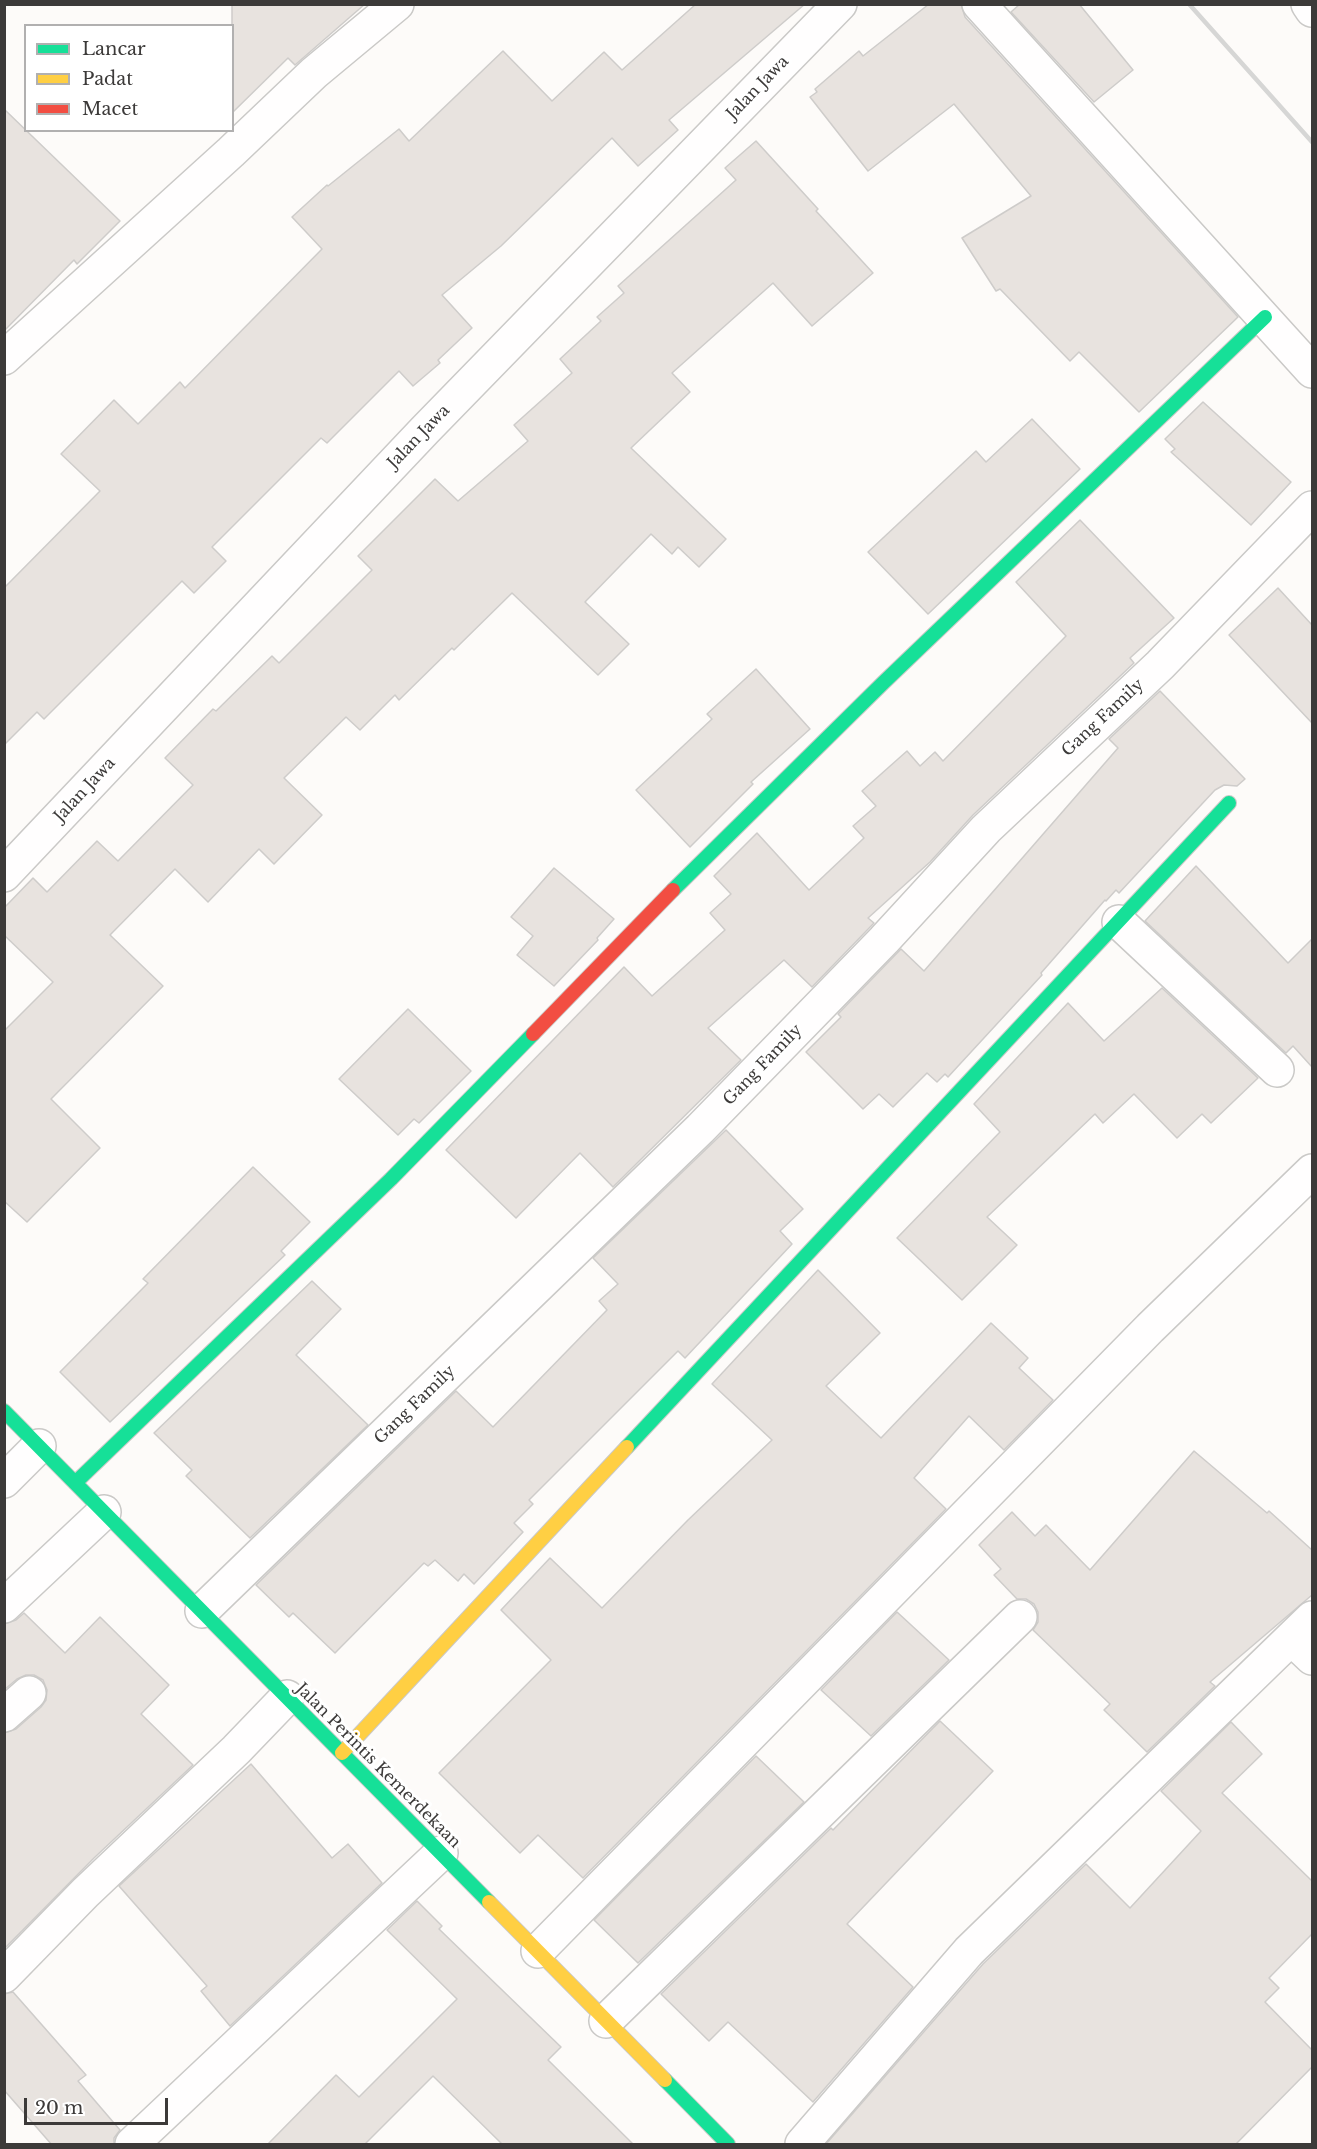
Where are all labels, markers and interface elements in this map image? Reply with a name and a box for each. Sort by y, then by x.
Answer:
legend [24,24,234,132]
text: Lancar [82,38,146,60]
street label: Jalan Jawa [723,52,793,124]
text: Padat [82,68,133,90]
text: Macet [82,98,138,120]
street label: Jalan Jawa [384,401,454,473]
street label: Gang Family [1058,675,1148,761]
street label: Jalan Jawa [50,754,120,826]
street label: Gang Family [720,1021,806,1109]
street label: Gang Family [371,1362,459,1448]
street label: Jalan Perintis Kemerdekaan [292,1680,464,1852]
scale bar [27,2086,171,2124]
text: 20 m [35,2097,83,2119]

